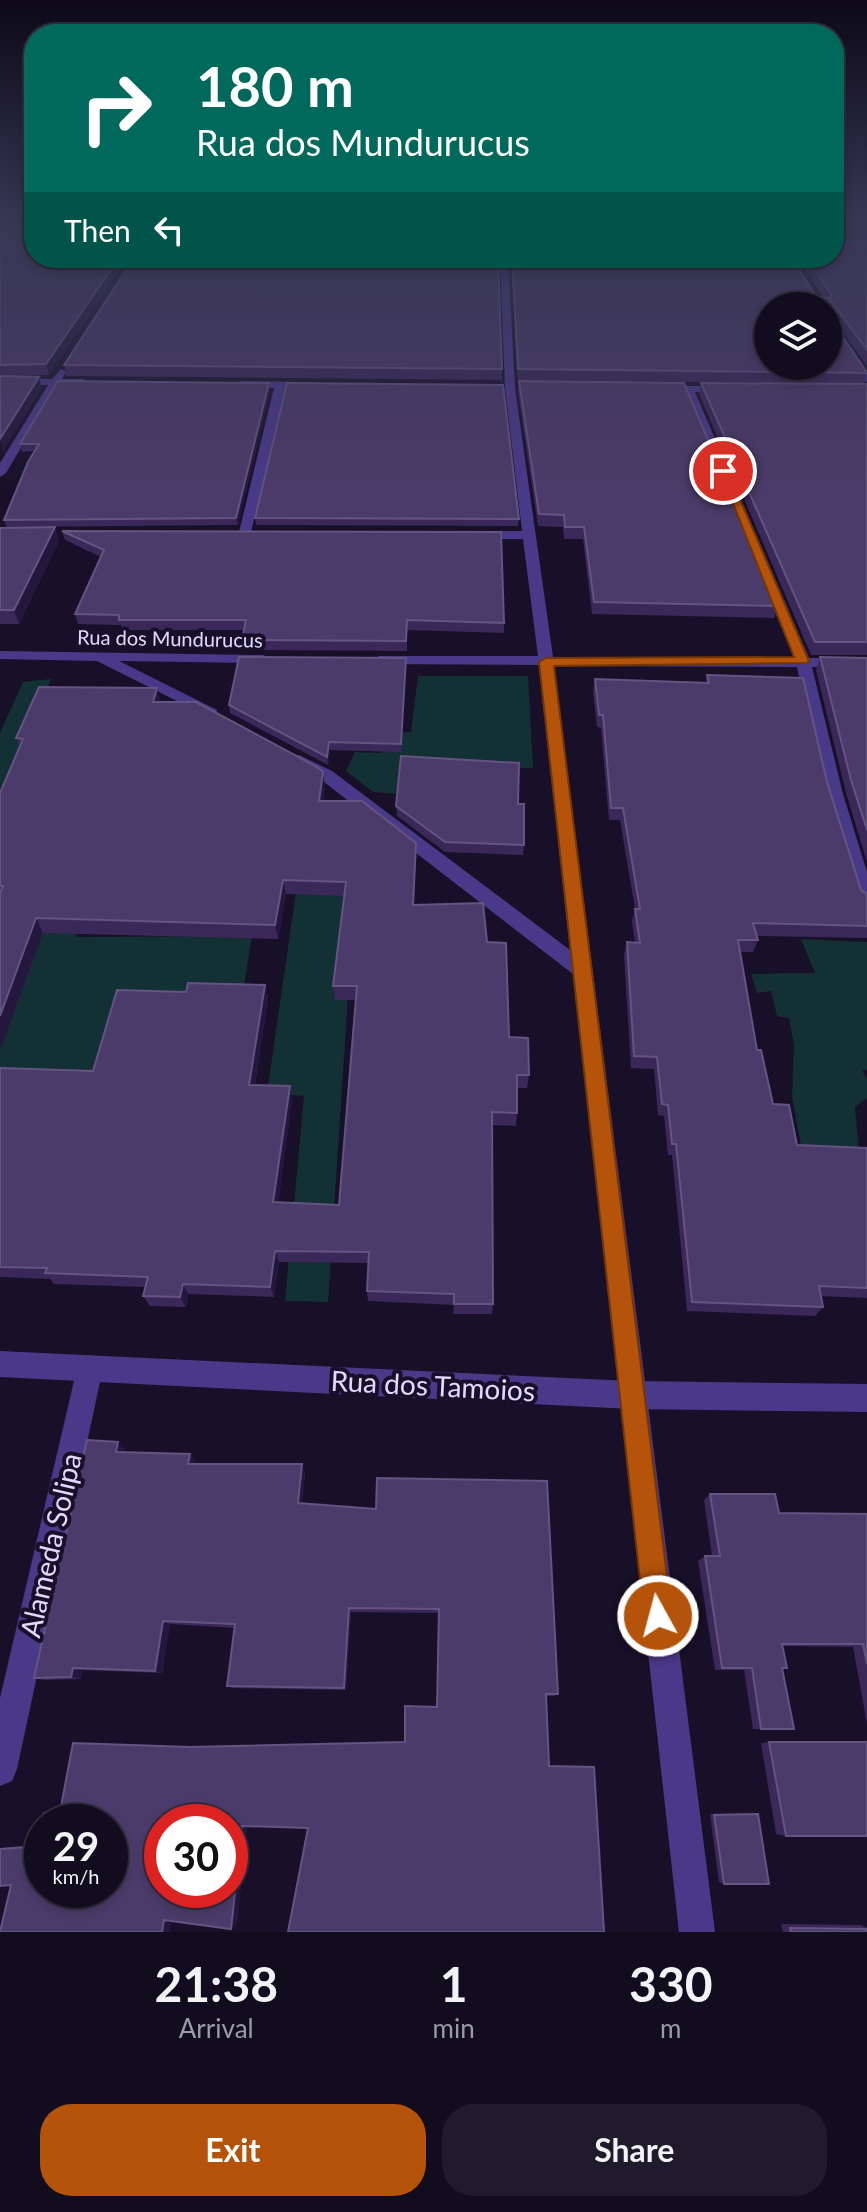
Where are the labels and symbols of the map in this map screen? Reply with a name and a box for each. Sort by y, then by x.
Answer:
pin [689,437,757,505]
street label: Rua dos Mundurucus [77,624,263,652]
street label: Rua dos Tamoios [330,1363,536,1407]
street label: Alameda Solipa [12,1450,88,1640]
position arrow [616,1574,700,1658]
speed limit sign: 30 [144,1804,248,1908]

